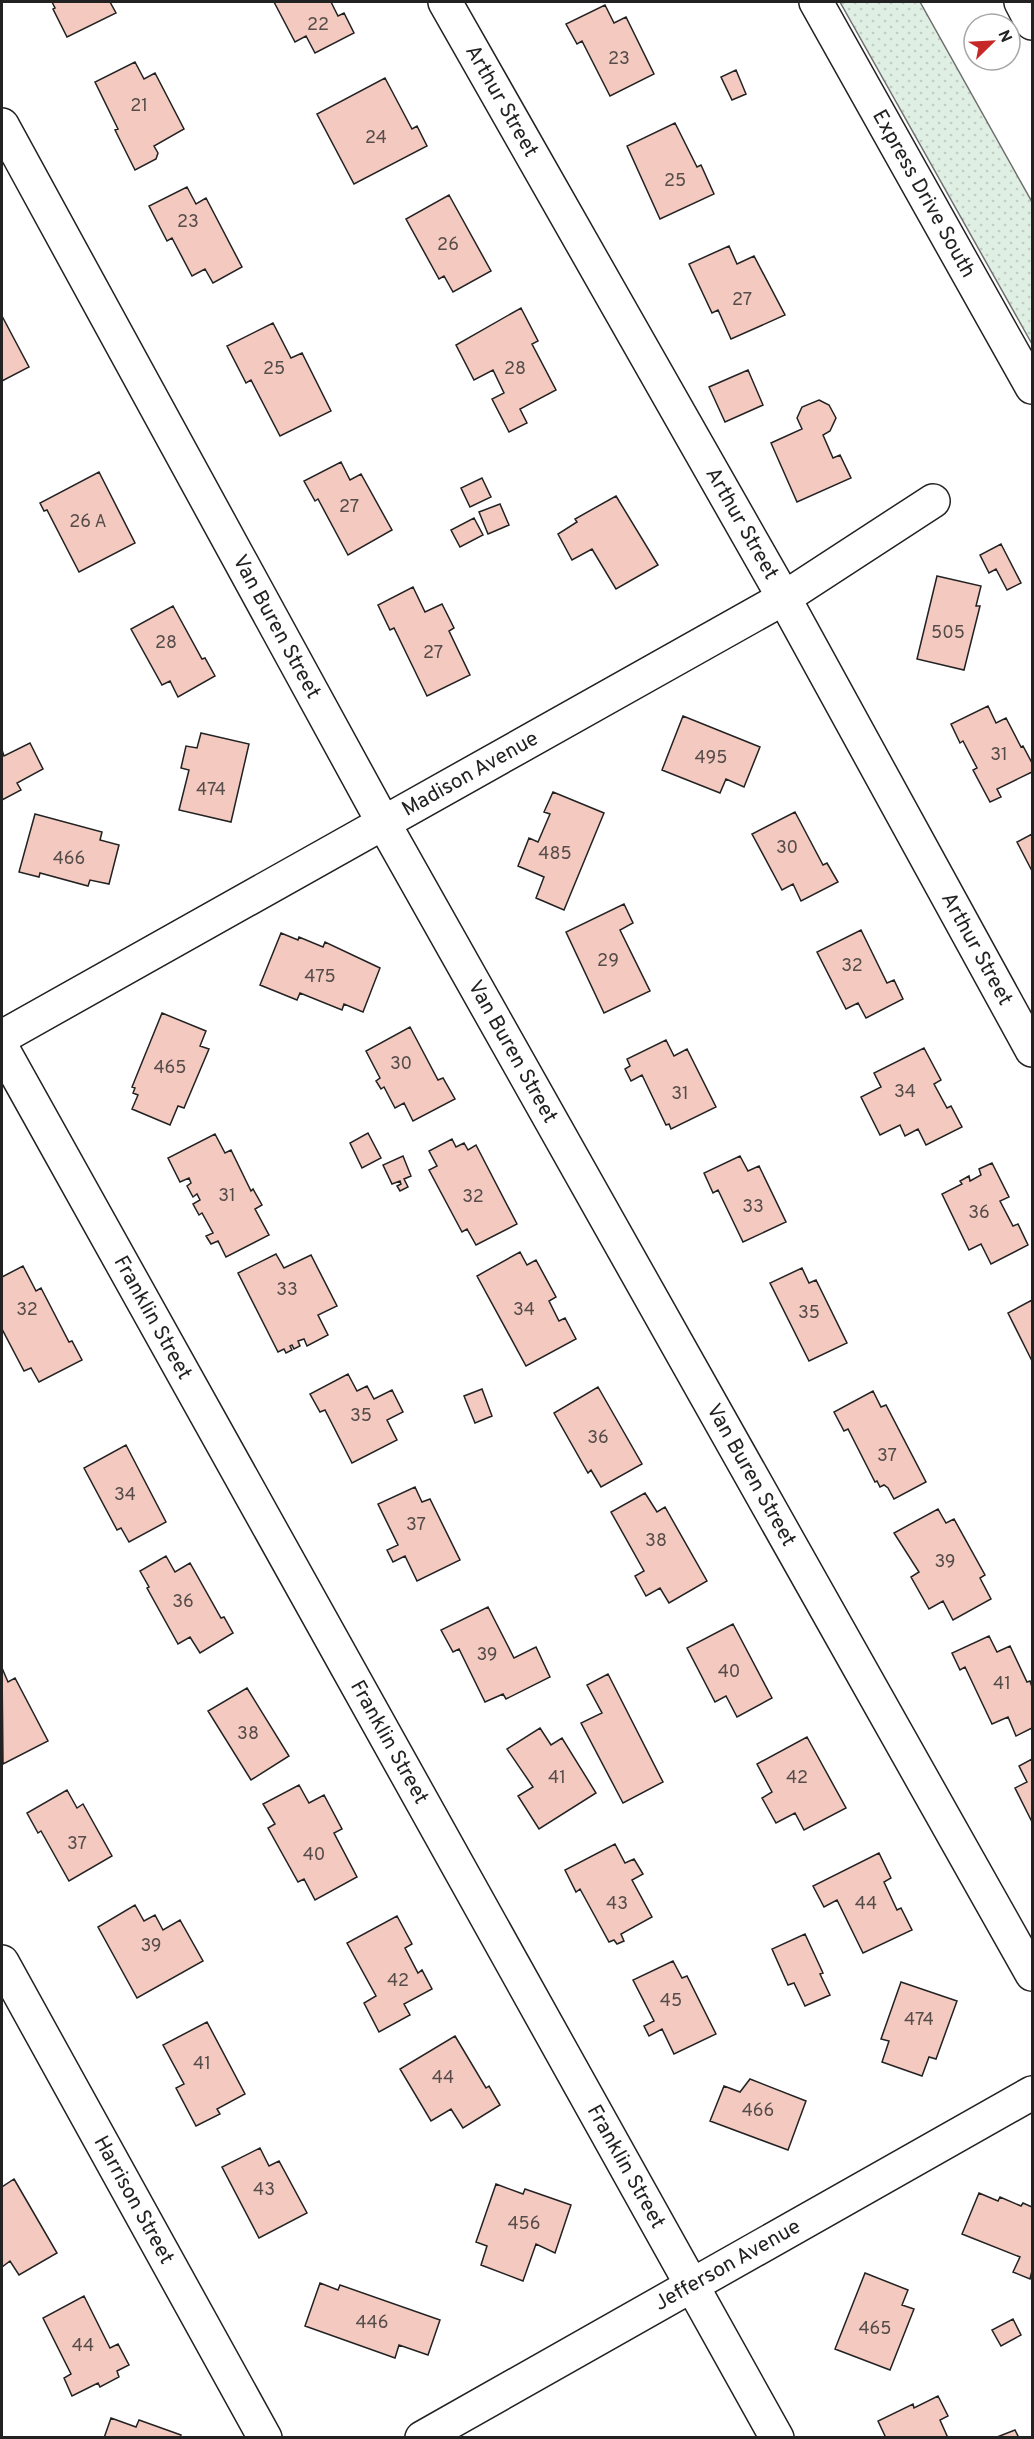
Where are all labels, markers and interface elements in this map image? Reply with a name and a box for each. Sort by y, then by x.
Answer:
north arrow [962,12,1022,72]
house number: 22 [307,14,329,37]
text: N [992,27,1015,46]
street label: Arthur Street [459,40,544,162]
house number: 23 [608,48,630,71]
house number: 21 [130,95,148,118]
street label: Express Drive South [866,105,982,283]
house number: 24 [365,127,387,150]
house number: 25 [664,170,686,193]
house number: 23 [177,211,199,234]
house number: 26 [437,234,459,257]
house number: 27 [732,289,752,312]
house number: 25 [263,358,285,381]
house number: 28 [504,358,526,381]
street label: Arthur Street [699,463,784,585]
house number: 27 [339,496,359,519]
house number: 26 A [69,511,107,534]
street label: Van Buren Street [226,550,327,704]
house number: 505 [931,622,965,645]
house number: 28 [155,632,177,655]
house number: 27 [423,642,443,665]
street label: Madison Avenue [397,725,543,823]
house number: 31 [990,744,1008,767]
house number: 495 [695,747,727,770]
house number: 474 [196,779,226,802]
house number: 30 [776,837,798,860]
house number: 485 [538,843,572,866]
house number: 466 [53,848,85,871]
street label: Arthur Street [935,888,1018,1010]
house number: 29 [597,950,619,973]
house number: 32 [841,955,863,978]
house number: 475 [304,966,336,989]
street label: Van Buren Street [461,975,563,1128]
house number: 30 [390,1053,412,1076]
house number: 465 [153,1057,187,1080]
house number: 34 [894,1081,916,1104]
house number: 31 [671,1083,689,1106]
house number: 31 [218,1185,236,1208]
house number: 32 [462,1186,484,1209]
house number: 33 [742,1196,764,1219]
house number: 36 [968,1202,990,1225]
street label: Franklin Street [107,1251,198,1385]
house number: 33 [276,1279,298,1302]
house number: 32 [16,1299,38,1322]
house number: 34 [513,1299,535,1322]
house number: 35 [798,1302,820,1325]
street label: Van Buren Street [700,1399,802,1551]
house number: 35 [350,1405,372,1428]
house number: 36 [587,1427,609,1450]
house number: 37 [877,1445,897,1468]
house number: 34 [114,1484,136,1507]
house number: 37 [406,1514,426,1537]
house number: 38 [645,1530,667,1553]
house number: 39 [934,1551,956,1574]
house number: 36 [172,1591,194,1614]
house number: 39 [476,1644,498,1667]
house number: 40 [718,1661,740,1684]
house number: 41 [993,1673,1011,1696]
street label: Franklin Street [344,1676,434,1809]
house number: 38 [237,1723,259,1746]
house number: 41 [548,1767,566,1790]
house number: 42 [786,1767,808,1790]
house number: 37 [67,1833,87,1856]
house number: 40 [303,1844,325,1867]
house number: 43 [606,1893,628,1916]
house number: 44 [855,1893,877,1916]
house number: 39 [140,1935,162,1958]
house number: 42 [387,1970,409,1993]
house number: 45 [660,1990,682,2013]
house number: 474 [904,2009,934,2032]
house number: 41 [193,2053,211,2076]
house number: 44 [432,2067,454,2090]
street label: Franklin Street [580,2100,671,2234]
house number: 466 [742,2100,774,2123]
street label: Harrison Street [87,2131,180,2269]
house number: 43 [253,2179,275,2202]
house number: 456 [507,2213,541,2236]
street label: Jefferson Avenue [650,2213,805,2317]
house number: 446 [355,2312,389,2335]
house number: 465 [858,2318,892,2341]
house number: 44 [72,2335,94,2358]

